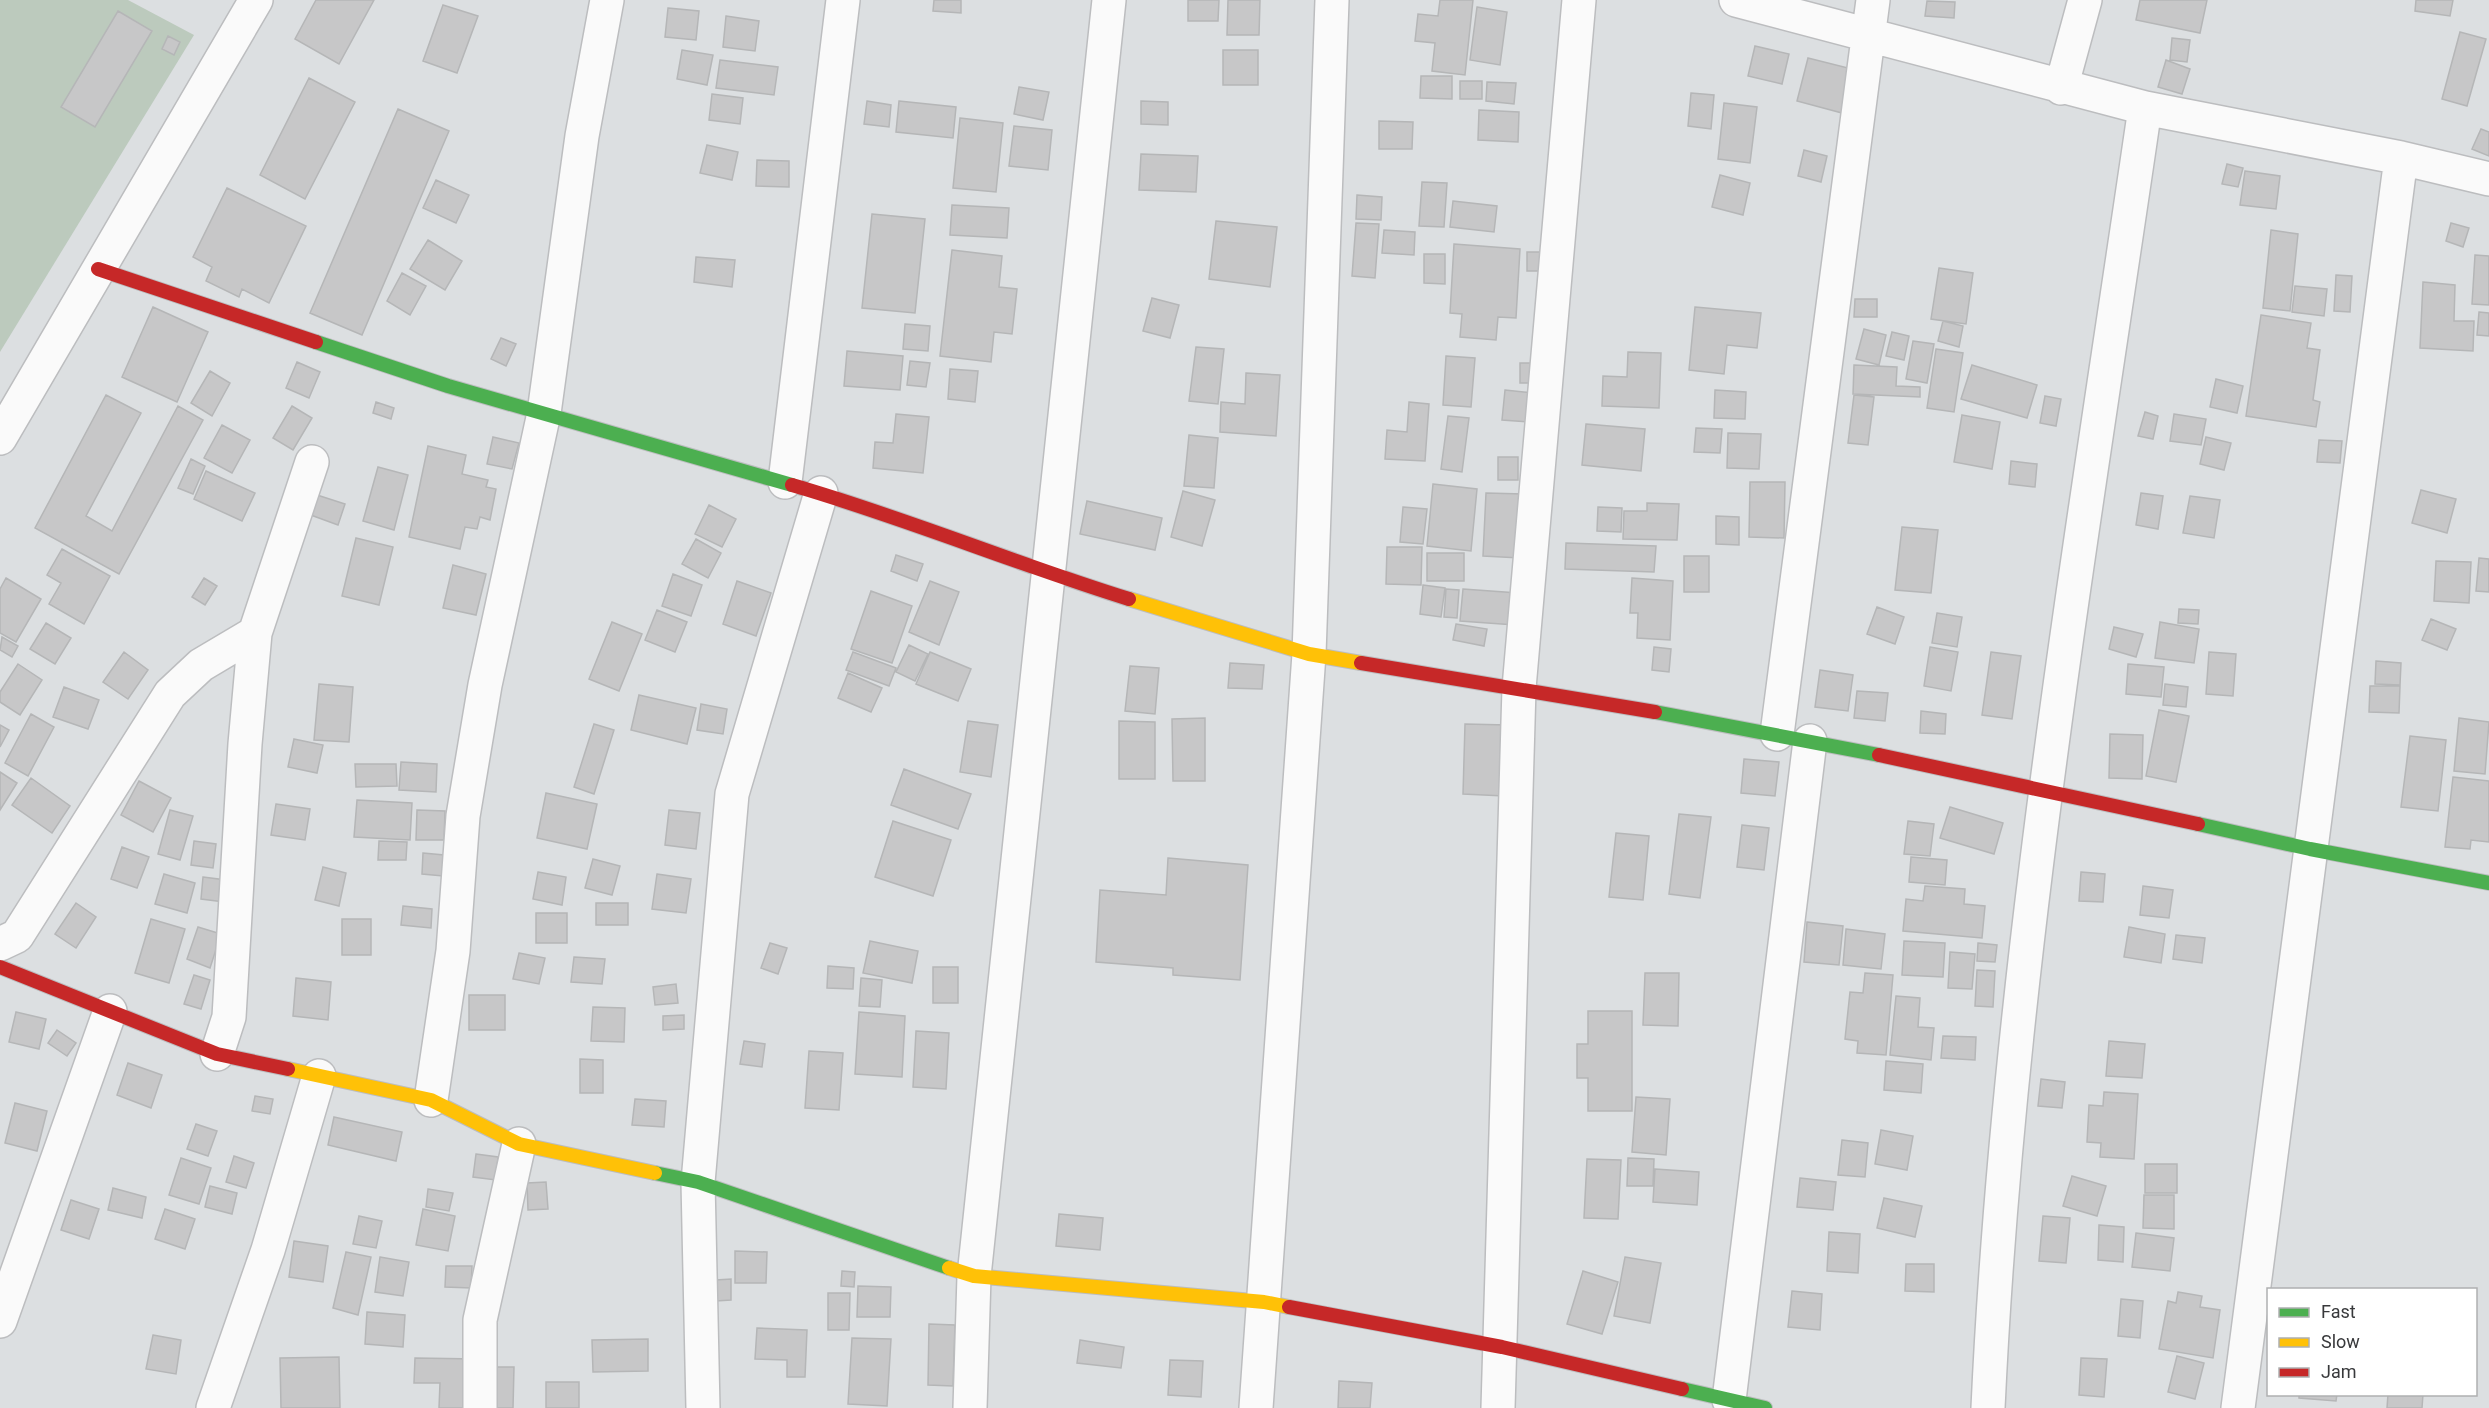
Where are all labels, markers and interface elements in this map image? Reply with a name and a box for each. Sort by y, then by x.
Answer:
legend [2267,1288,2477,1396]
text: Fast [2321,1301,2356,1322]
text: Slow [2321,1331,2360,1352]
text: Jam [2321,1361,2357,1382]

